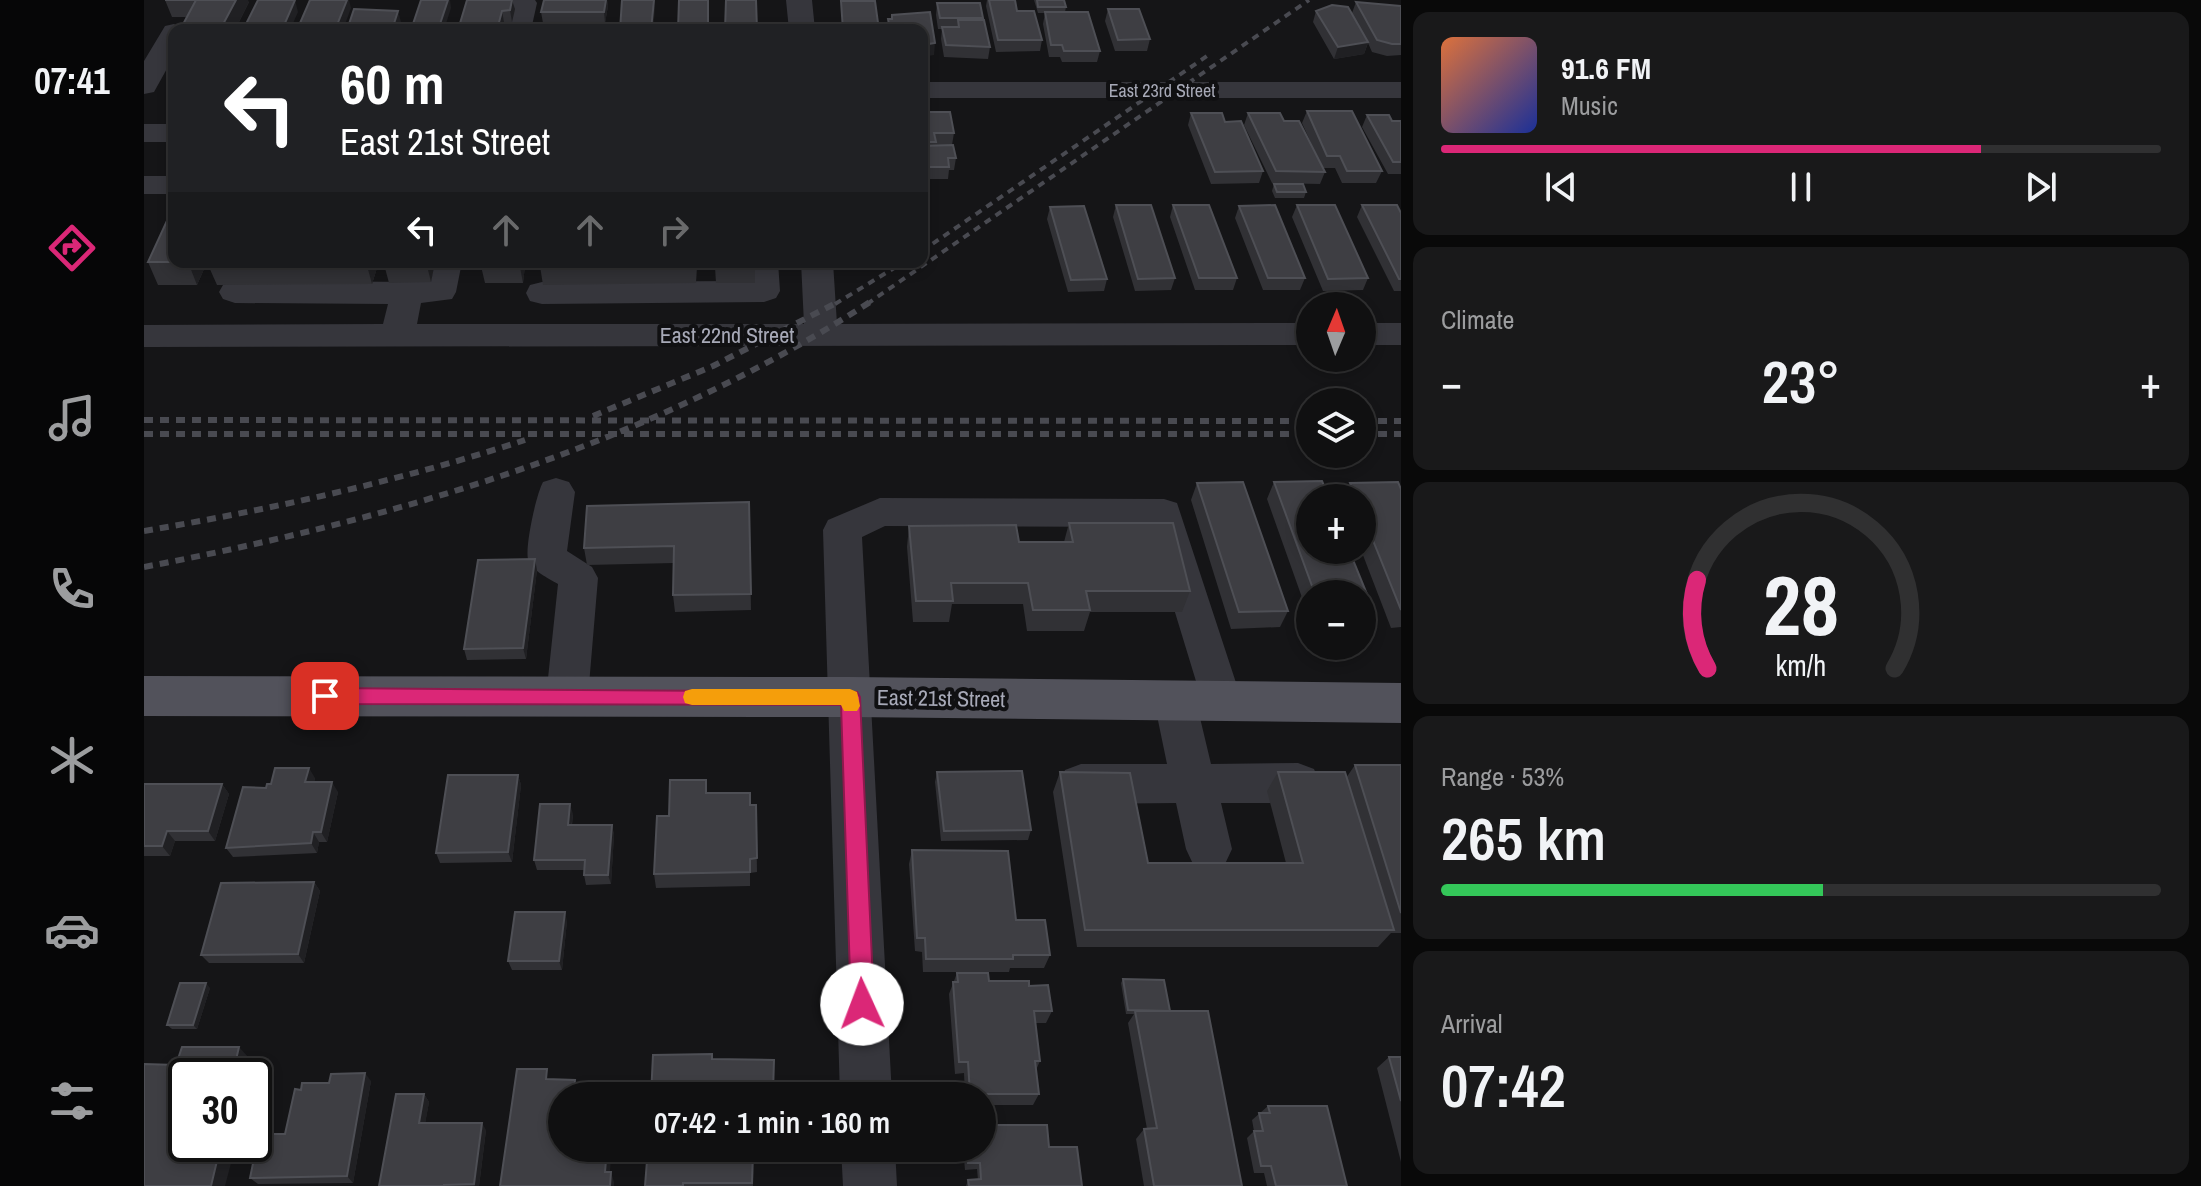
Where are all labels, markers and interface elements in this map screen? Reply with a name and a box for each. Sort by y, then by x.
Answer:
text: 60 m [340,46,445,121]
text: 91.6 FM [1561,48,1651,88]
icon: left [208,56,312,160]
text: 07:41 [34,57,110,105]
street label: East 23rd Street [1109,78,1215,103]
text: Music [1561,88,1618,123]
text: East 21st Street [340,118,550,166]
icon: previous [1539,165,1583,209]
icon: pause [1779,165,1823,209]
icon: next [2019,165,2063,209]
icon: left [400,208,444,252]
icon: ahead [484,208,528,252]
icon: ahead [568,208,612,252]
icon: right [652,208,696,252]
icon: directions [44,220,100,276]
north arrow [1296,292,1376,372]
map controls [1296,292,1376,660]
text: Climate [1441,302,1514,337]
street label: East 22nd Street [660,320,794,350]
text: 23° [1762,341,1840,422]
text: − [1441,352,1462,412]
text: + [2140,352,2161,412]
button: layers [1296,388,1376,468]
icon: music [44,390,100,446]
button: + [1296,484,1376,564]
text: 28 [1763,549,1839,661]
icon: phone [44,561,100,617]
button: − [1296,580,1376,660]
text: km/h [1776,646,1826,685]
pin [291,662,359,730]
icon: arrive [303,674,347,718]
street label: East 21st Street [877,682,1005,714]
icon: climate [44,732,100,788]
text: Range · 53% [1441,759,1564,794]
text: 265 km [1441,798,1606,879]
icon: car [44,902,100,958]
position arrow [820,962,904,1046]
text: Arrival [1441,1006,1503,1041]
text: 07:42 [1441,1045,1566,1126]
speed limit sign: 30 [168,1058,272,1162]
icon: filters [44,1073,100,1129]
text: 07:42 · 1 min · 160 m [654,1102,890,1142]

